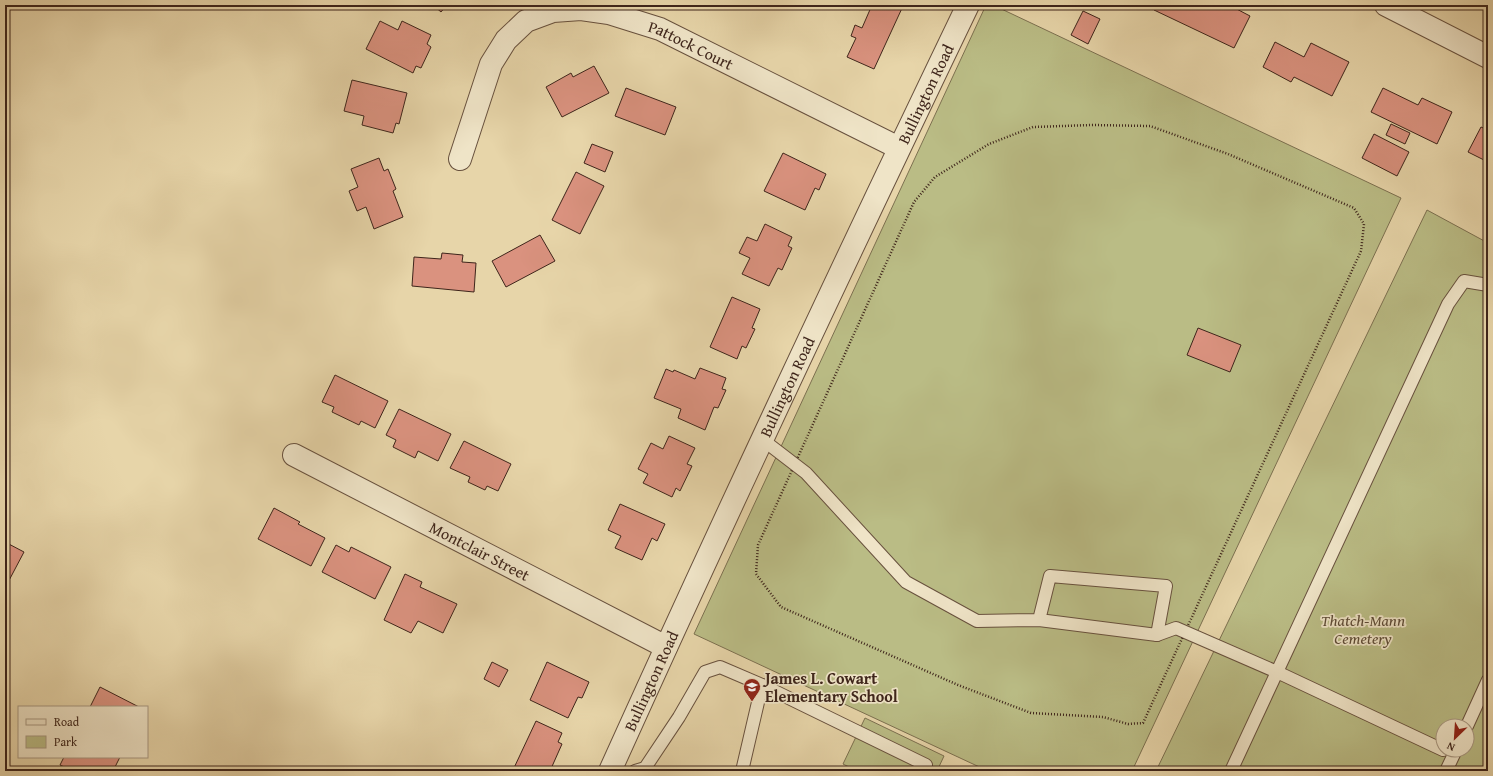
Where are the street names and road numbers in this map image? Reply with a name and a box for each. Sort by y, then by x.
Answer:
street label: Pattock Court [646,14,738,76]
street label: Bullington Road [891,40,960,148]
street label: Bullington Road [753,332,821,441]
street label: Montclair Street [425,515,534,587]
street label: Bullington Road [618,626,684,735]

